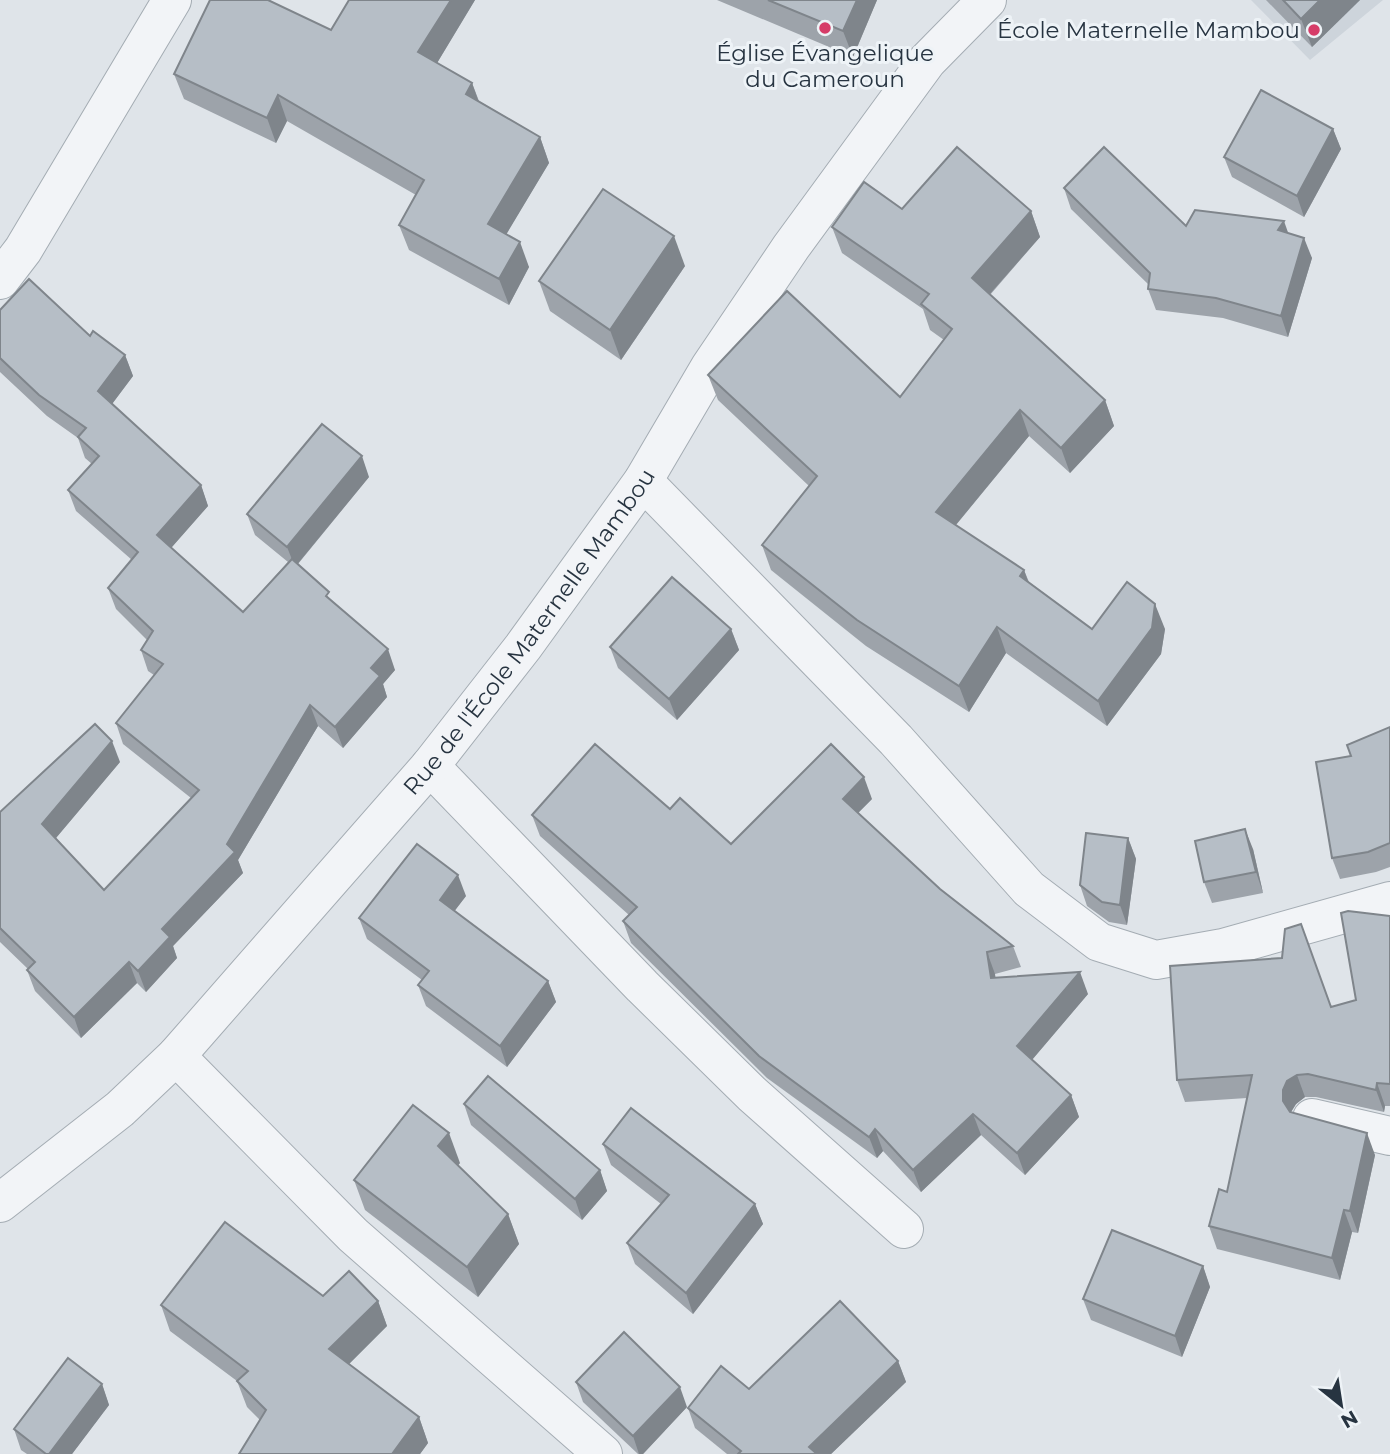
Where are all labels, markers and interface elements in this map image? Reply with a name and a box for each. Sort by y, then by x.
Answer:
place label: École Maternelle Mambou [997,16,1300,44]
marker: Église Évangelique du Cameroun [817,20,833,36]
marker: École Maternelle Mambou [1306,22,1322,38]
place label: Église Évangelique du Cameroun [716,39,934,93]
street label: Rue de l'École Maternelle Mambou [397,464,661,801]
north arrow [1306,1370,1376,1440]
text: N [1337,1405,1362,1433]

